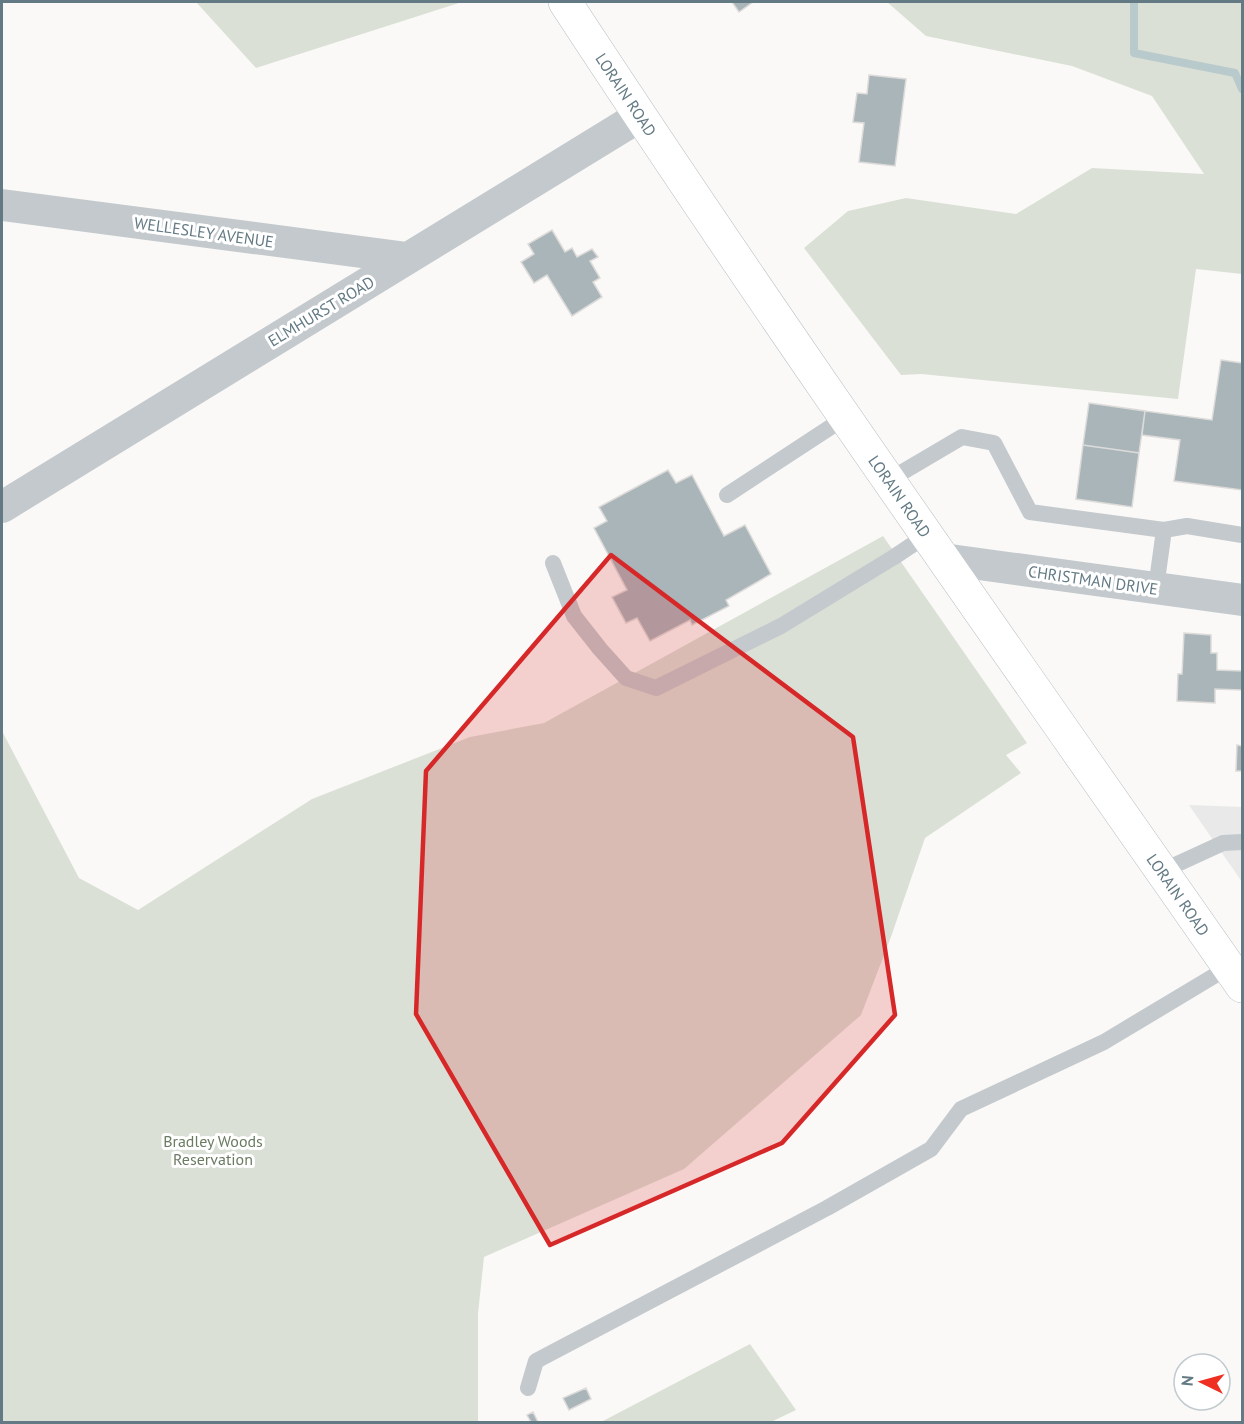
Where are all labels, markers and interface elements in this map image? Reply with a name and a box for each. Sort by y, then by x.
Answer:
street label: LORAIN ROAD [591,49,661,140]
street label: WELLESLEY AVENUE [133,212,275,252]
street label: ELMHURST ROAD [264,271,378,351]
street label: LORAIN ROAD [864,451,935,541]
street label: CHRISTMAN DRIVE [1027,561,1159,599]
street label: LORAIN ROAD [1143,850,1214,940]
park label: Bradley Woods Reservation [163,1131,263,1169]
north arrow [1172,1352,1232,1412]
text: N [1177,1375,1197,1387]

